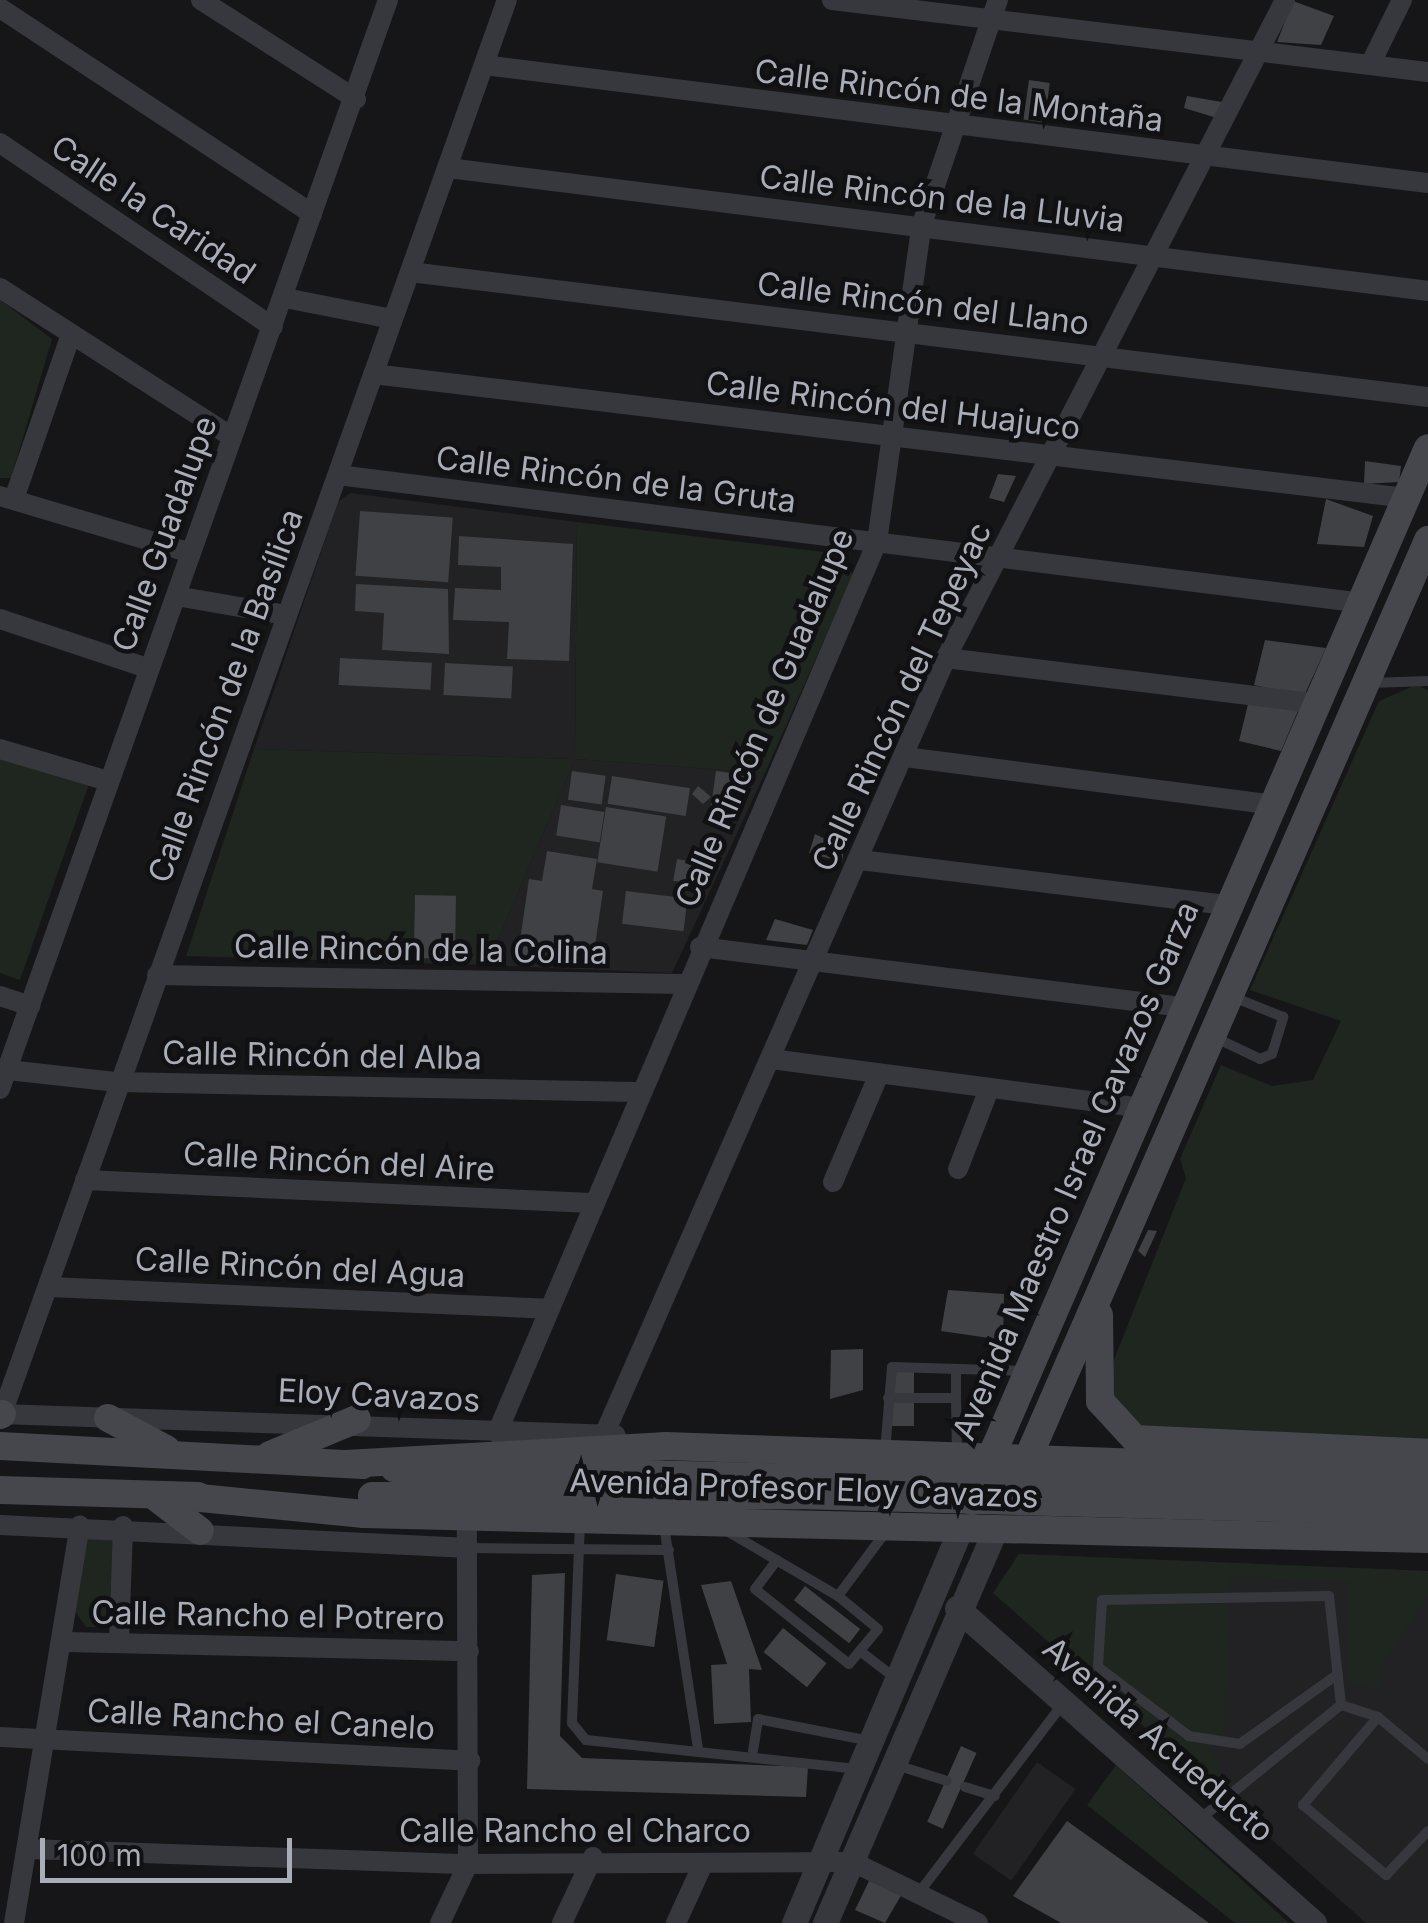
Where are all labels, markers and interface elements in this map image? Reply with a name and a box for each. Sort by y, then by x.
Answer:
street label: Calle Rincón de la Montaña [752,52,1166,140]
street label: Calle la Caridad [44,128,262,292]
street label: Calle Rincón de la Lluvia [757,158,1127,240]
street label: Calle Rincón del Llano [755,265,1091,343]
street label: Calle Rincón del Huajuco [704,364,1082,448]
street label: Calle Guadalupe [105,411,225,657]
street label: Calle Rincón de la Gruta [434,439,798,521]
street label: Calle Rincón de la Basílica [140,504,312,888]
street label: Calle Rincón del Tepeyac [804,516,1000,878]
street label: Calle Rincón de Guadalupe [668,523,862,913]
street label: Avenida Maestro Israel Cavazos Garza [945,896,1207,1446]
street label: Calle Rincón de la Colina [234,928,608,972]
street label: Calle Rincón del Alba [162,1034,482,1078]
street label: Calle Rincón del Aire [182,1135,496,1189]
street label: Calle Rincón del Agua [134,1240,466,1296]
street label: Eloy Cavazos [277,1372,481,1420]
street label: Avenida Profesor Eloy Cavazos [569,1462,1039,1516]
street label: Calle Rancho el Potrero [91,1594,445,1638]
street label: Avenida Acueducto [1035,1629,1281,1851]
street label: Calle Rancho el Canelo [86,1692,436,1748]
street label: Calle Rancho el Charco [399,1812,751,1850]
scale bar [45,1818,298,1880]
text: 100 m [57,1837,142,1873]

